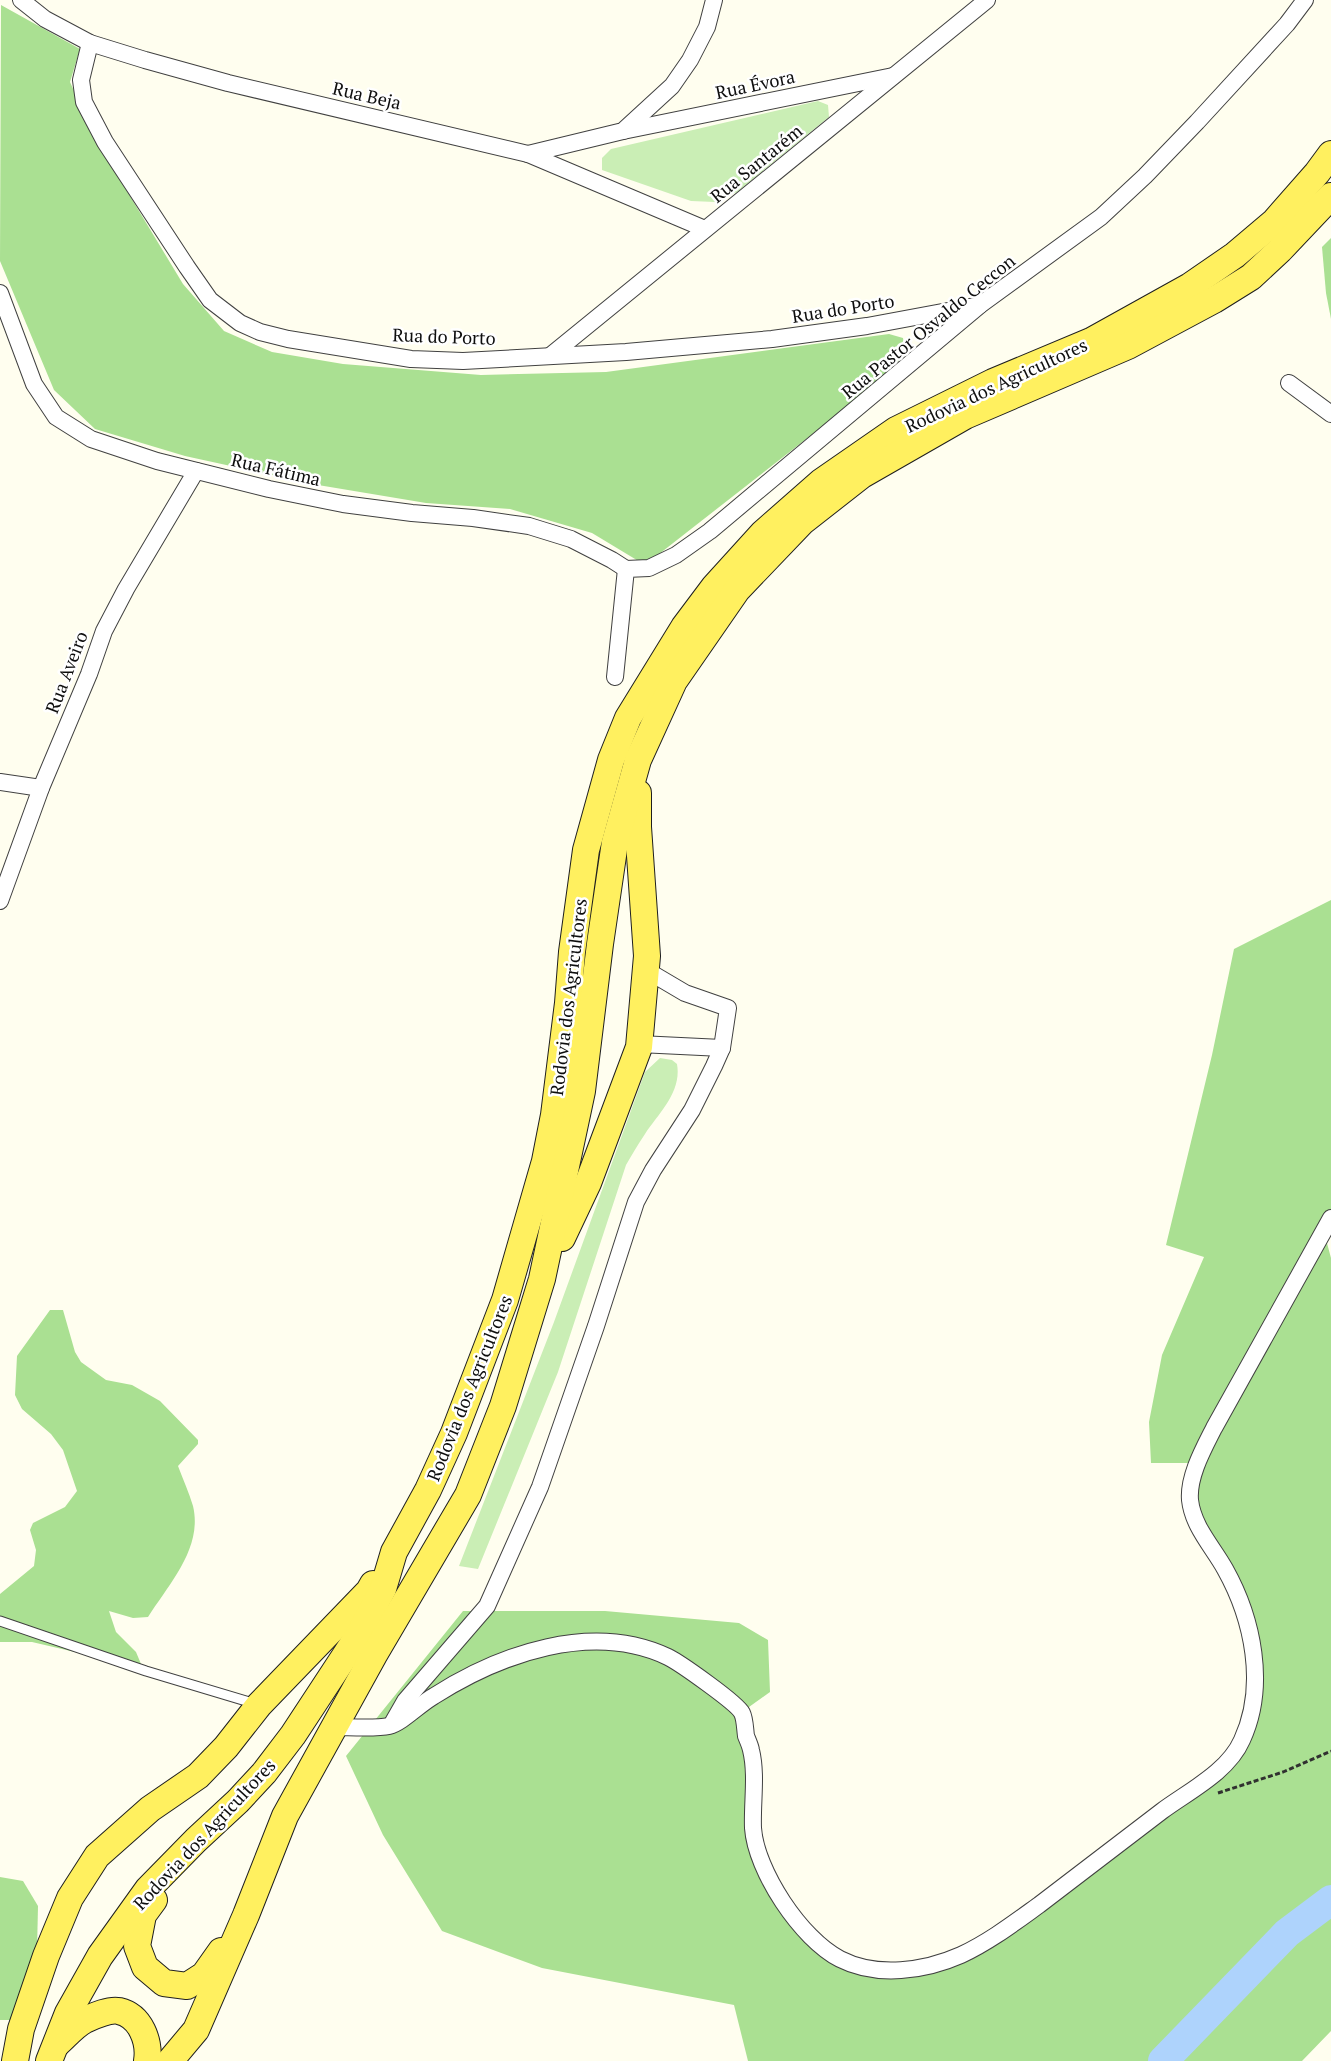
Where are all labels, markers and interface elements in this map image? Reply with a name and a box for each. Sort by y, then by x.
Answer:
street label: Rua Évora [713,64,797,104]
street label: Rua Beja [330,75,404,115]
street label: Rua Santarém [705,118,807,208]
street label: Rua Pastor Osvaldo Ceccon [836,248,1020,404]
street label: Rua do Porto [790,288,896,328]
street label: Rua do Porto [392,322,496,350]
street label: Rodovia dos Agricultores [901,332,1091,438]
street label: Rua Fátima [229,447,323,491]
street label: Rua Aveiro [39,627,93,716]
street label: Rodovia dos Agricultores [544,897,592,1097]
street label: Rodovia dos Agricultores [421,1292,517,1484]
street label: Rodovia dos Agricultores [128,1753,280,1915]

